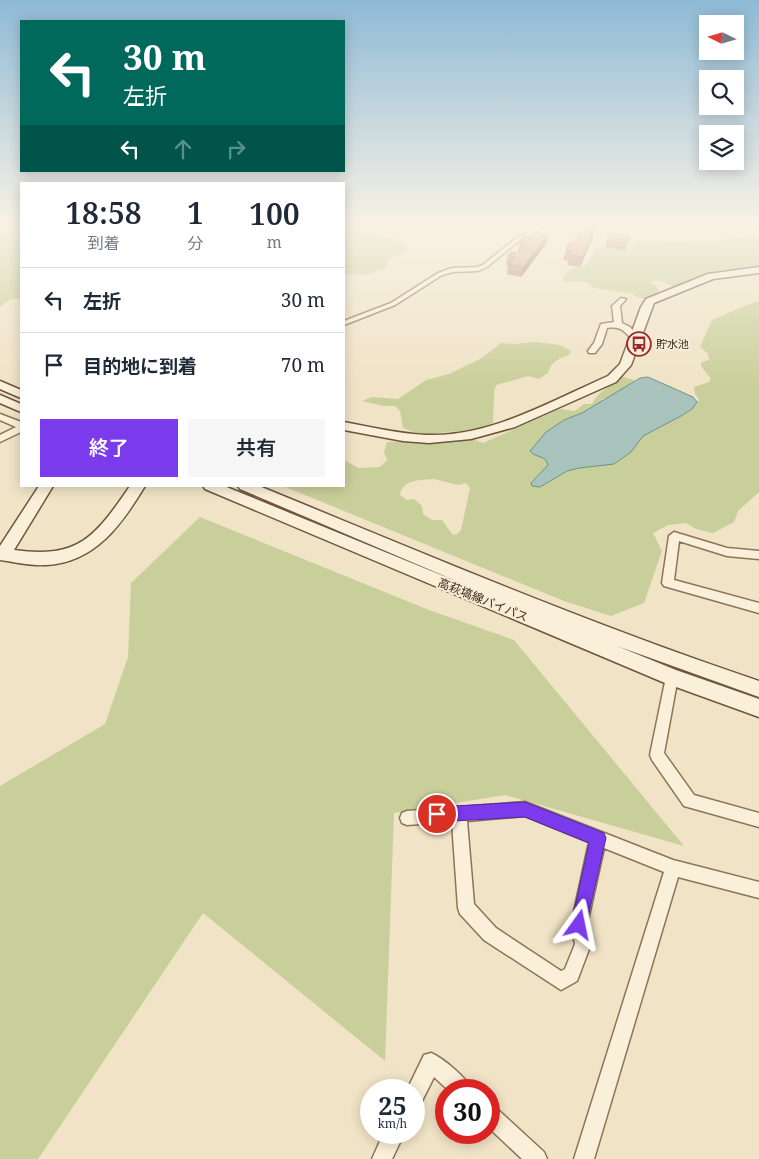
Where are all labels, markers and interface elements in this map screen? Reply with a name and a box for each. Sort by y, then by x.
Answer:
north arrow [699,15,744,60]
map controls [699,15,744,170]
text: 30 m [123,33,206,80]
icon: left [40,40,105,105]
button: search [699,70,744,115]
text: 左折 [123,80,167,110]
button: layers [699,125,744,170]
icon: left [116,135,144,163]
icon: ahead [169,135,197,163]
icon: right [222,135,250,163]
text: 18:58 [65,192,142,233]
text: 1 [187,192,204,233]
text: 100 [249,193,300,234]
text: m [267,231,282,253]
text: 到着 [87,232,119,254]
text: 分 [187,232,203,254]
icon: left [40,286,68,314]
text: 30 m [281,287,325,313]
text: 左折 [83,288,121,314]
bus stop icon: 貯水池 [626,331,652,357]
place label: 貯水池 [656,336,689,351]
icon: arrive [40,351,68,379]
text: 70 m [281,352,325,378]
text: 目的地に到着 [83,353,197,379]
button: 終了 [40,419,178,477]
button: 共有 [188,419,325,477]
street label: 高萩塙線バイパス [436,574,531,625]
pin [416,793,458,835]
icon: arrive [423,800,451,828]
position arrow [552,898,604,950]
speed limit sign: 30 [435,1079,500,1144]
text: 25 [378,1088,407,1122]
text: km/h [378,1115,407,1132]

